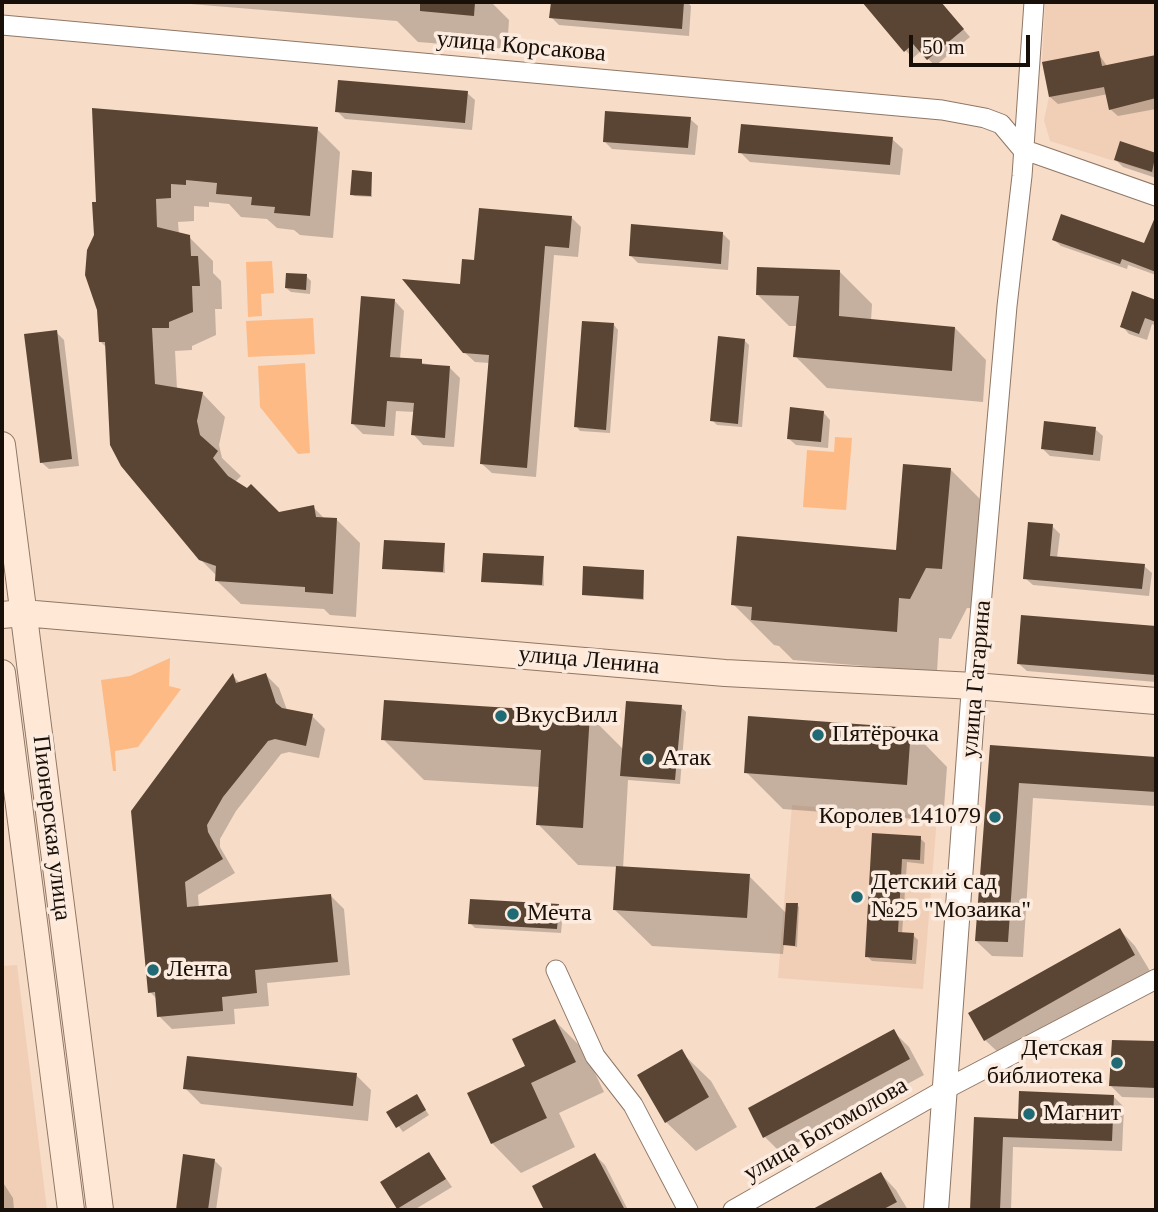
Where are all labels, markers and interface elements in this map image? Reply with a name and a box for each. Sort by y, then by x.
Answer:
scale bar [913,21,1034,65]
street label: улица Корсакова [435,25,607,69]
text: 50 m [922,35,965,59]
street label: улица Гагарина [956,599,998,759]
street label: улица Ленина [517,641,661,681]
place label: ВкусВилл [515,702,618,730]
marker: ВкусВилл [493,708,509,724]
place label: Пятёрочка [832,721,939,749]
marker: Пятёрочка [810,727,826,743]
street label: Пионерская улица [25,734,77,922]
place label: Атак [662,745,711,773]
marker: Атак [640,751,656,767]
place label: Королев 141079 [819,803,981,831]
marker: Королев 141079 [987,809,1003,825]
place label: Детский сад №25 "Мозаика" [871,869,1031,925]
marker: Детский сад №25 "Мозаика" [849,889,865,905]
place label: Мечта [527,900,592,928]
marker: Мечта [505,906,521,922]
place label: Лента [167,956,228,984]
marker: Лента [145,962,161,978]
place label: Детская библиотека [987,1035,1103,1091]
marker: Детская библиотека [1109,1055,1125,1071]
street label: улица Богомолова [739,1071,913,1189]
place label: Магнит [1043,1100,1121,1128]
marker: Магнит [1021,1106,1037,1122]

